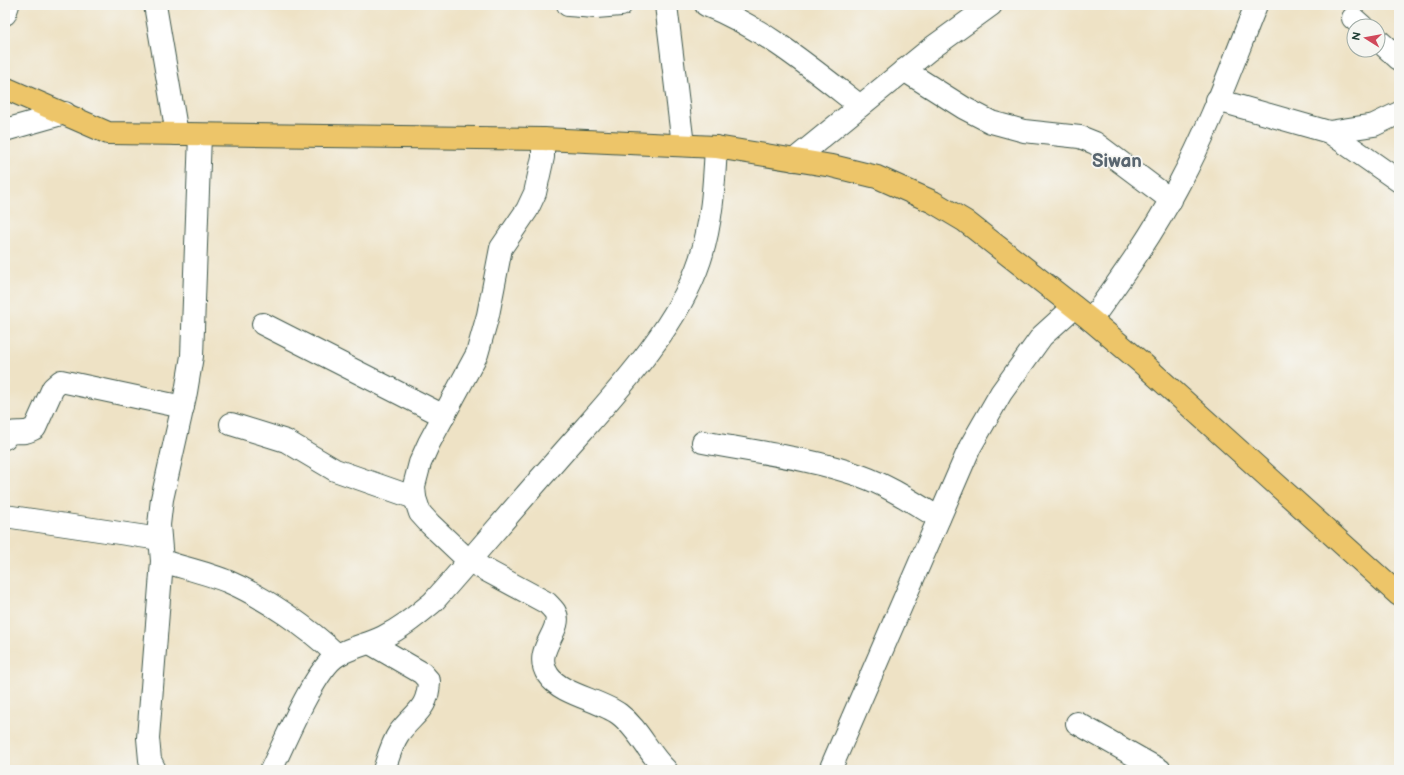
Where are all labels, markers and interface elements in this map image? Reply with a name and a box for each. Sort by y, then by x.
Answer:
north arrow [1346,18,1386,58]
text: N [1350,31,1364,41]
district label: Siwan [1092,150,1142,173]

